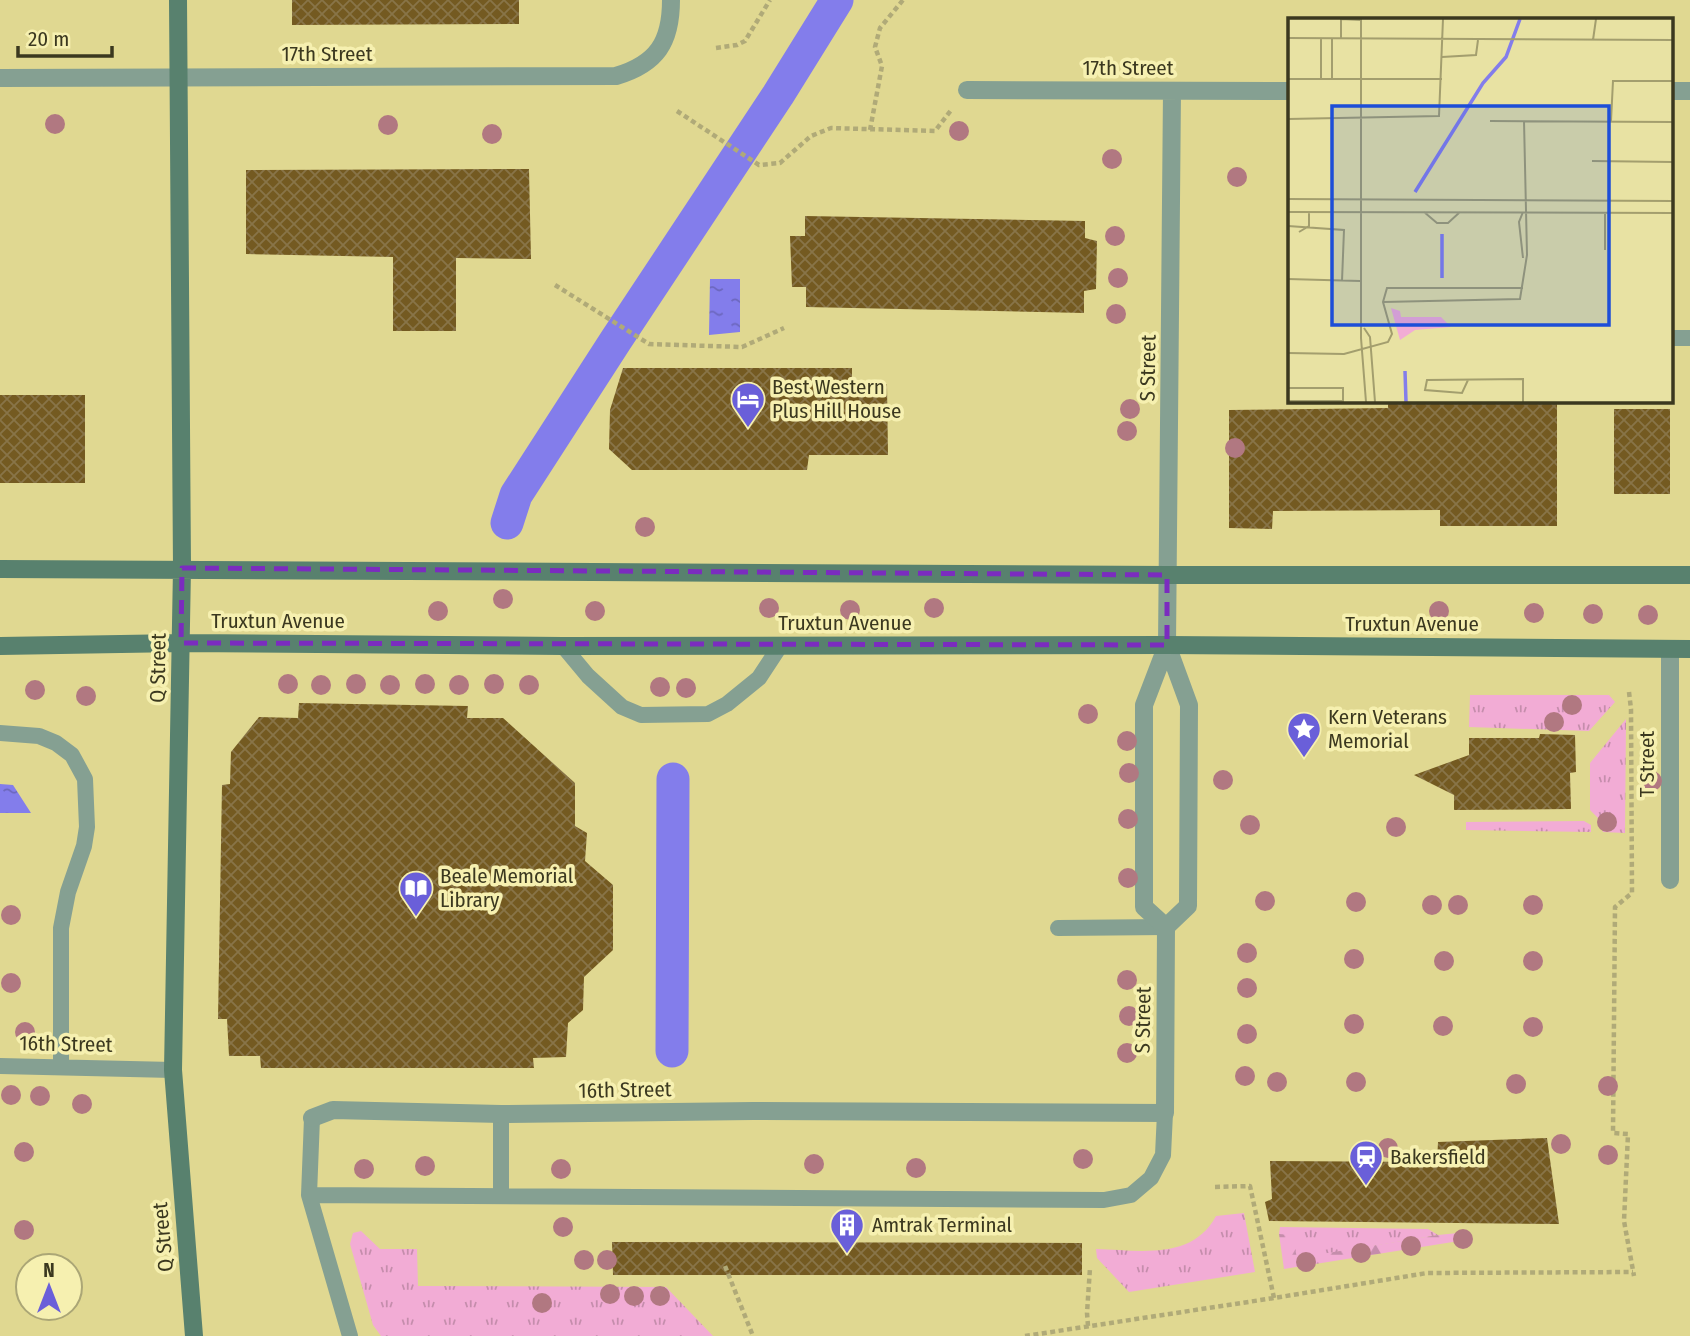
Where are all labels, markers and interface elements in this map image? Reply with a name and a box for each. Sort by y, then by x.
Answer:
scale bar [18,14,112,58]
inset map [1288,18,1672,402]
text: 20 m [28,26,69,52]
street label: 17th Street [281,41,373,67]
street label: 17th Street [1082,55,1174,81]
street label: S Street [1134,334,1162,402]
place label: Best Western Plus Hill House [772,374,901,424]
hotel icon: Best Western Plus Hill House [729,380,767,429]
street label: Truxtun Avenue [211,608,345,634]
street label: Truxtun Avenue [778,610,912,636]
street label: Truxtun Avenue [1345,611,1479,637]
street label: Q Street [144,633,172,703]
place label: Kern Veterans Memorial [1328,704,1447,754]
place icon: Kern Veterans Memorial [1285,710,1323,759]
street label: T Street [1634,731,1660,797]
place label: Beale Memorial Library [440,863,574,913]
library icon: Beale Memorial Library [397,869,435,918]
street label: S Street [1129,986,1157,1054]
street label: 16th Street [19,1030,113,1058]
street label: 16th Street [578,1076,672,1104]
station icon: Bakersfield [1347,1138,1385,1187]
place label: Bakersfield [1390,1144,1486,1170]
street label: Q Street [147,1201,179,1273]
building icon: Amtrak Terminal [828,1206,866,1255]
place label: Amtrak Terminal [872,1212,1013,1238]
north arrow [14,1252,84,1322]
text: N [43,1259,55,1282]

